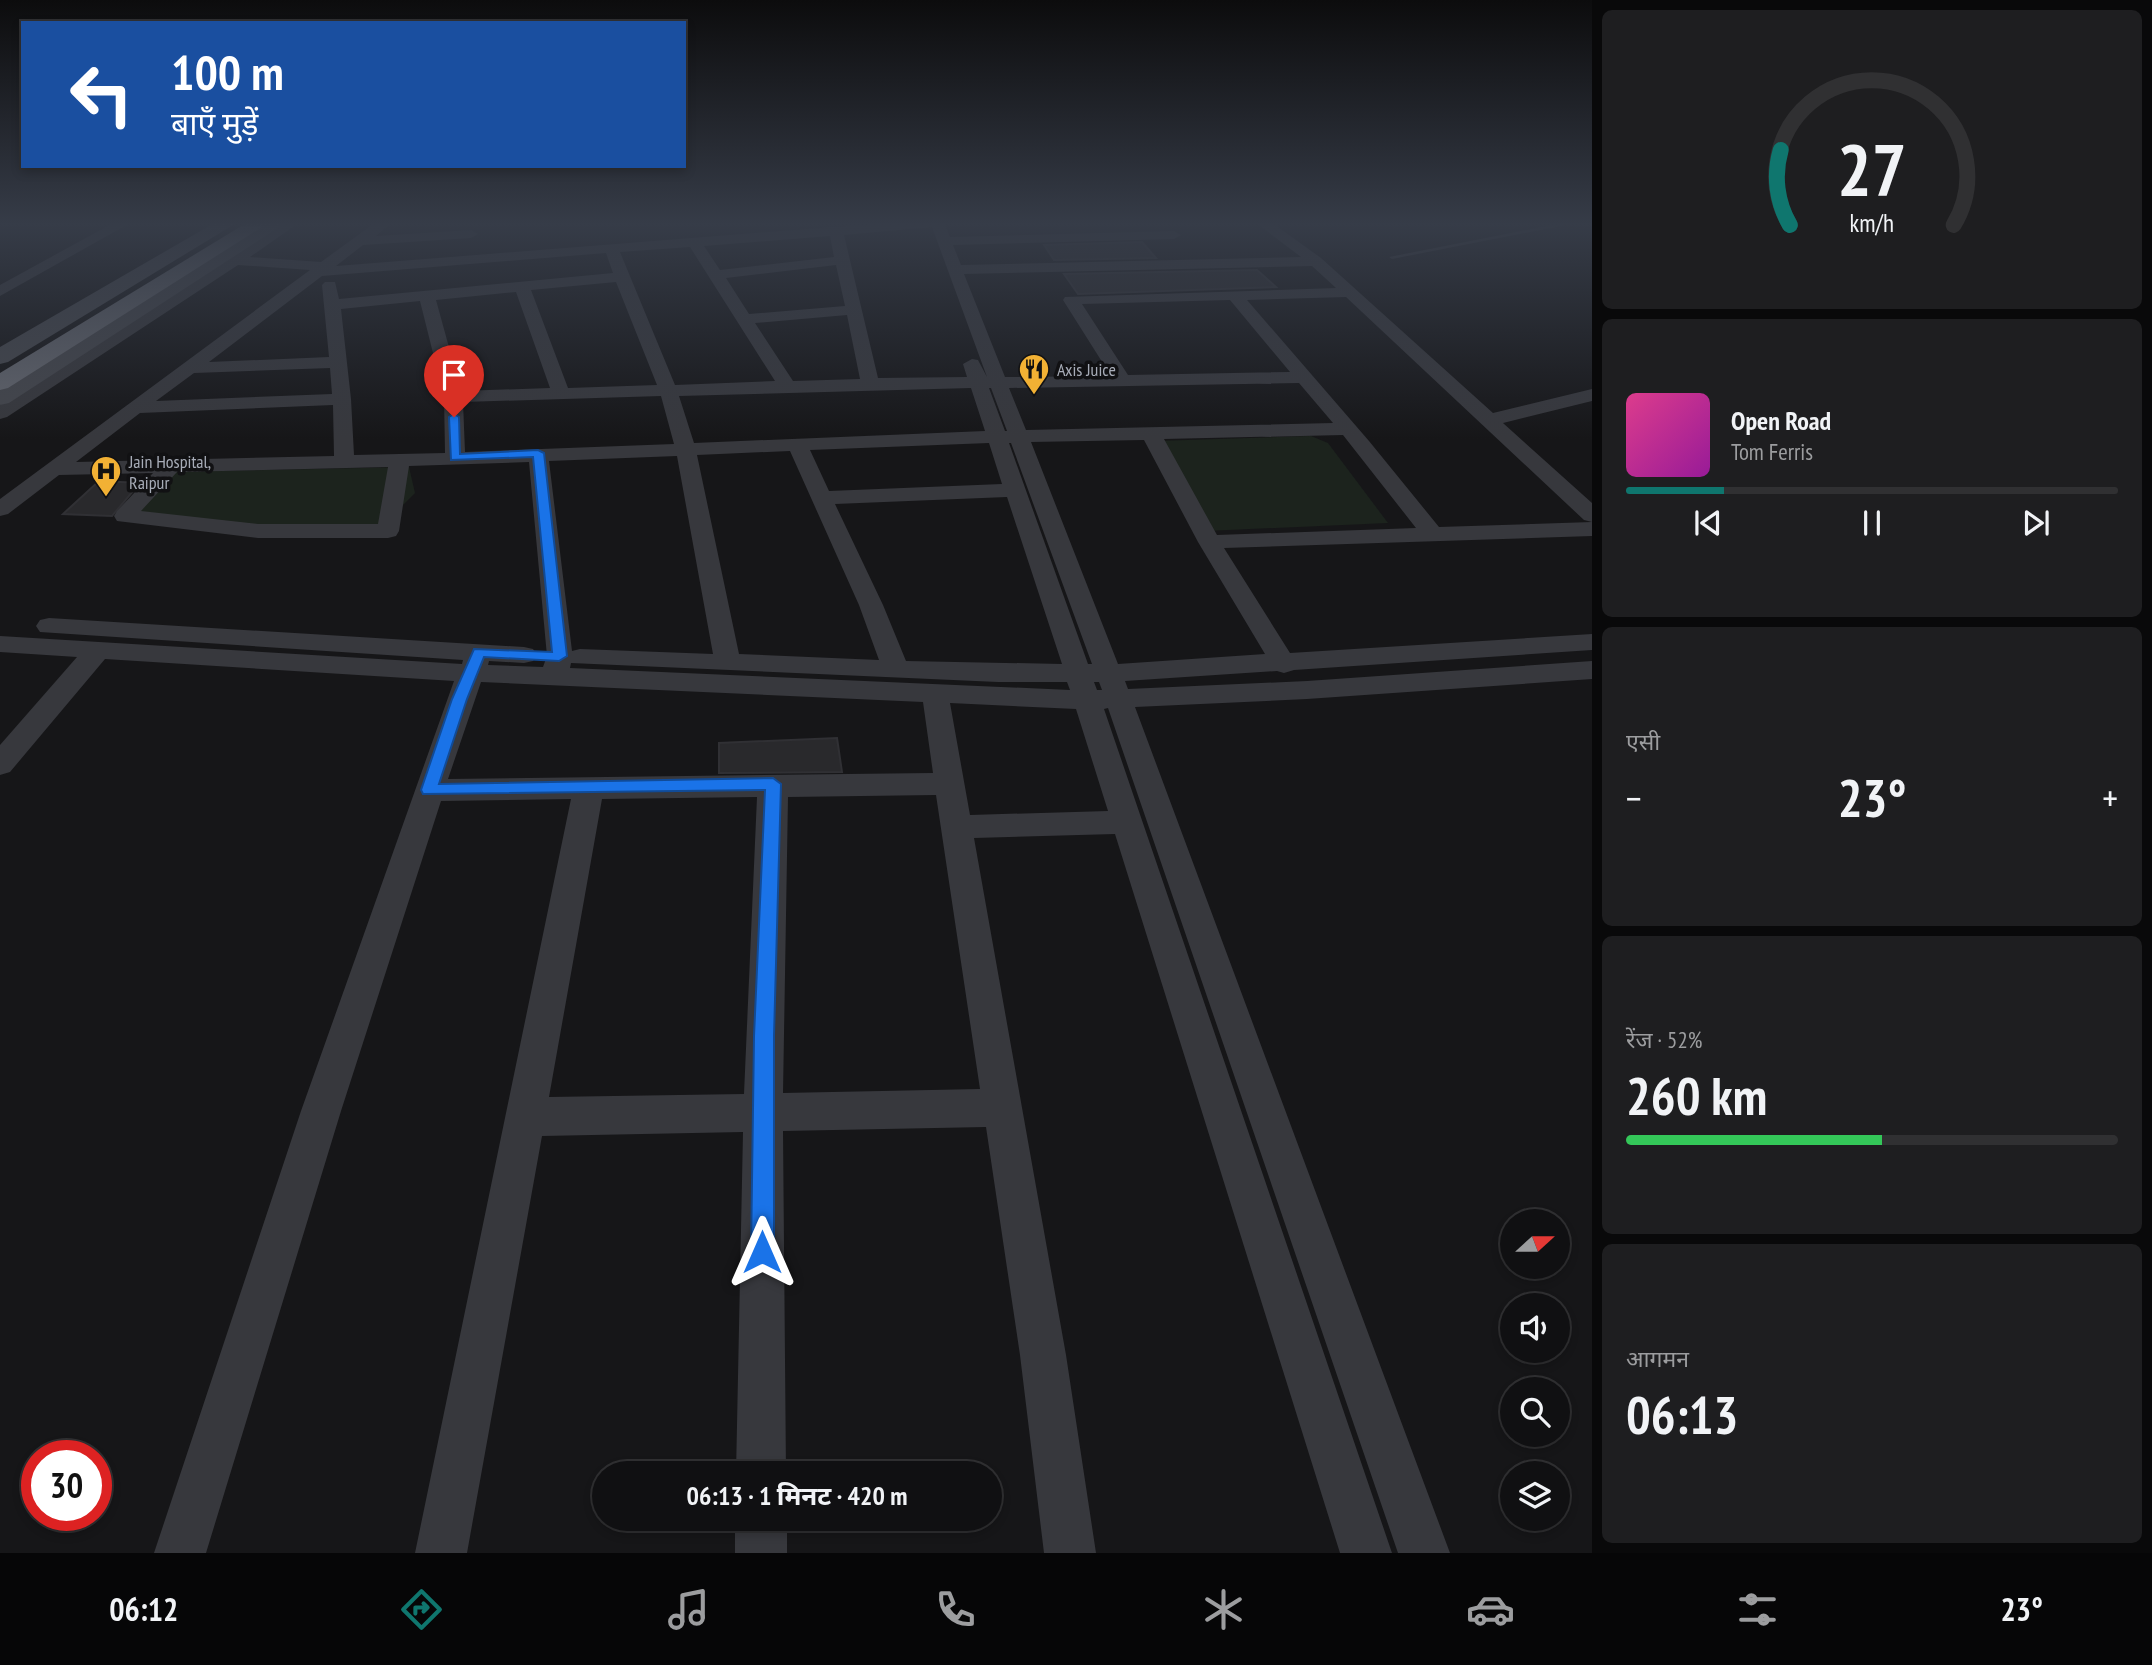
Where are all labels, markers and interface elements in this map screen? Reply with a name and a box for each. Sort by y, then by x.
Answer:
text: 100 m [171,40,284,104]
icon: left [56,49,147,140]
text: बाएँ मुड़ें [171,102,258,144]
text: 27 [1837,122,1907,216]
text: km/h [1850,207,1894,239]
pin [424,345,484,417]
restaurant icon: Axis Juice [1017,352,1051,396]
icon: arrive [435,356,473,394]
place label: Axis Juice [1057,358,1116,381]
text: Open Road [1731,404,1831,437]
text: Tom Ferris [1731,437,1813,466]
place label: Jain Hospital, Raipur [128,450,211,494]
hospital icon: Jain Hospital, Raipur [89,454,123,498]
icon: previous [1689,504,1727,542]
icon: pause [1853,504,1891,542]
icon: next [2017,504,2055,542]
text: एसी [1626,727,1660,756]
text: 23° [1838,764,1906,831]
text: − [1626,773,1642,822]
text: + [2102,773,2118,822]
text: रेंज · 52% [1626,1025,1702,1054]
text: 260 km [1626,1062,1767,1129]
north arrow [1500,1209,1570,1279]
map controls [1500,1209,1570,1531]
position arrow [725,1215,799,1289]
button: sound [1500,1293,1570,1363]
text: आगमन [1626,1344,1689,1373]
button: search [1500,1377,1570,1447]
text: 06:13 [1626,1381,1738,1448]
speed limit sign: 30 [21,1440,112,1531]
button: layers [1500,1461,1570,1531]
text: 06:13 · 1 मिनट · 420 m [687,1479,907,1512]
icon: directions [397,1585,446,1634]
icon: music [664,1585,713,1634]
icon: phone [931,1585,980,1634]
icon: climate [1199,1585,1248,1634]
icon: car [1466,1585,1515,1634]
icon: filters [1733,1585,1782,1634]
text: 06:12 [109,1588,178,1630]
text: 23° [2001,1588,2043,1630]

